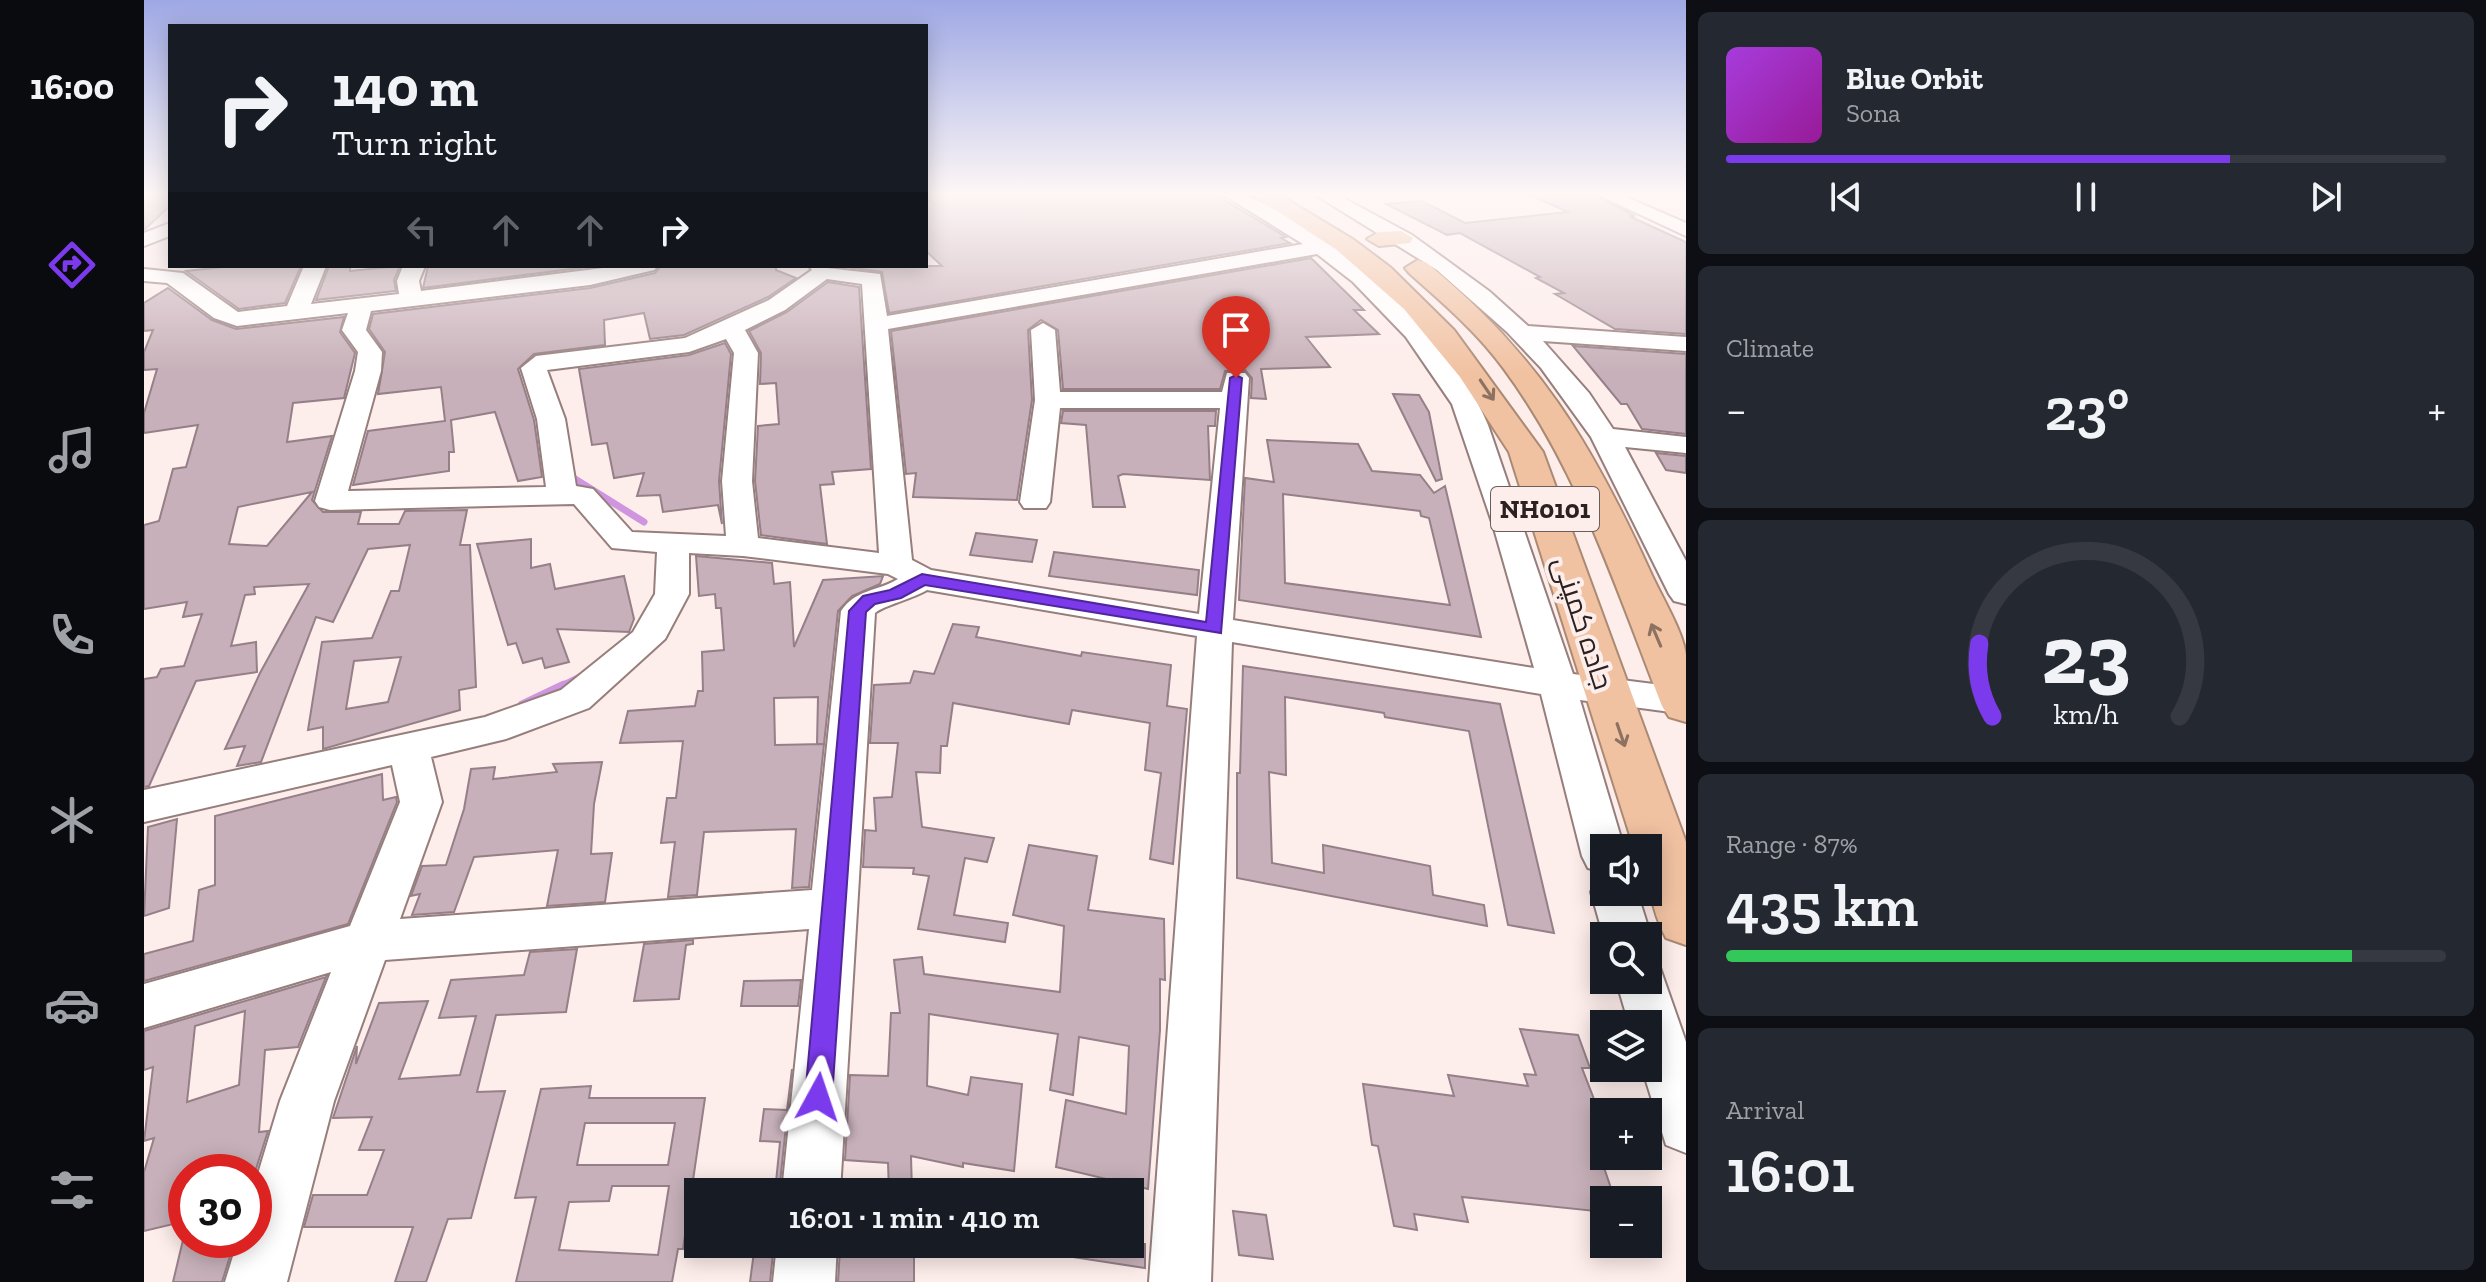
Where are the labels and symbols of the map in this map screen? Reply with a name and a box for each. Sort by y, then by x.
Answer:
pin [1202,296,1270,378]
one-way arrow [1479,378,1495,401]
road number: NH0101 [1491,487,1599,531]
street label: جاده کمپنی [1545,552,1620,694]
one-way arrow [1647,623,1662,647]
one-way arrow [1614,722,1629,747]
position arrow [776,1055,860,1139]
speed limit sign: 30 [168,1154,272,1258]

